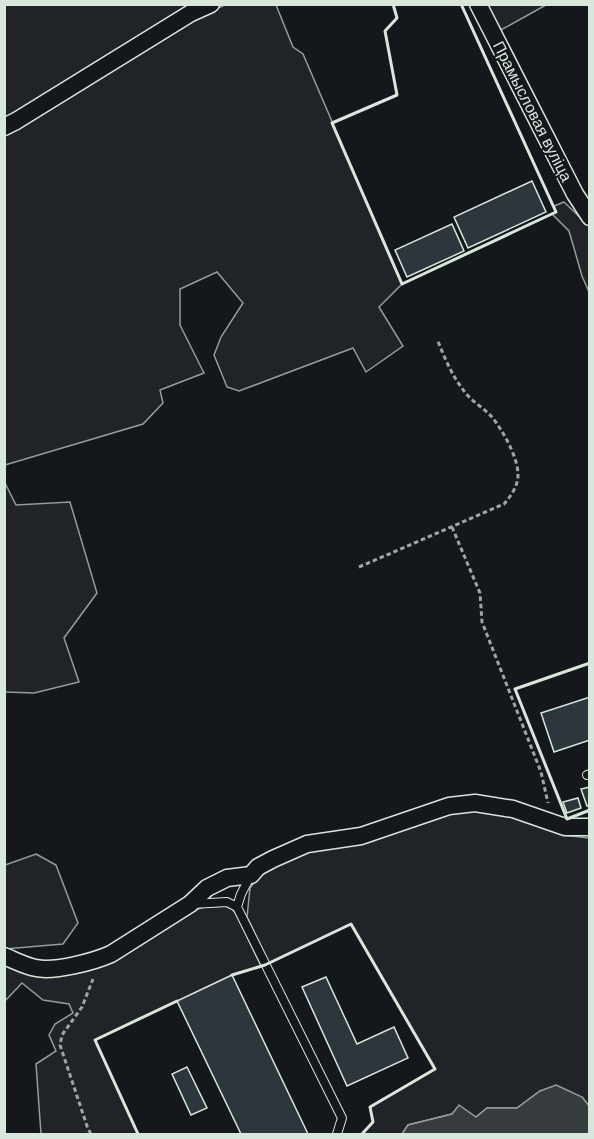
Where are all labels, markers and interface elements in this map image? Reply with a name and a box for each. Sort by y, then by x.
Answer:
street label: Прамысловая вуліца [488,37,577,185]

